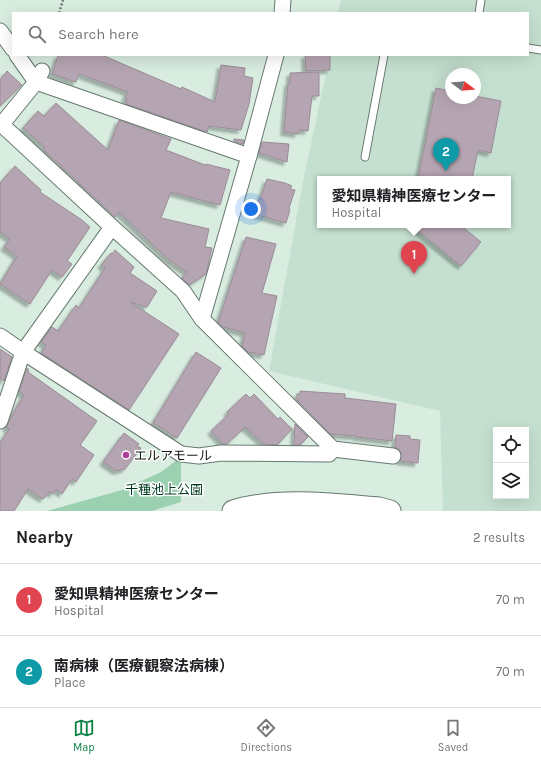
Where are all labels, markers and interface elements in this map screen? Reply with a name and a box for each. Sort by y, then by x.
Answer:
search box [12,12,529,56]
icon: search [26,23,48,45]
text: Search here [58,25,139,43]
north arrow [445,68,481,104]
pin: 2 [433,138,459,171]
popup [317,176,511,228]
text: 愛知県精神医療センター [331,187,497,205]
your location [241,199,261,219]
text: Hospital [331,205,381,220]
pin: 1 [401,241,427,274]
map controls [493,427,529,499]
button: locate [493,427,529,463]
place label: エルアモール [134,448,212,463]
marker: エルアモール [121,450,131,460]
button: layers [493,463,529,499]
park label: 千種池上公園 [125,482,203,497]
text: Nearby [16,527,73,547]
text: 2 results [473,530,525,545]
text: 愛知県精神医療センター [54,585,219,603]
text: 1 [27,592,31,607]
text: 70 m [496,592,525,607]
text: Hospital [54,603,104,618]
text: 南病棟（医療観察法病棟） [54,657,234,675]
text: 2 [25,664,33,679]
text: 70 m [496,664,525,679]
text: Place [54,675,85,690]
tab: Map [73,717,95,754]
tab: Directions [240,717,292,754]
tab: Saved [438,717,468,754]

